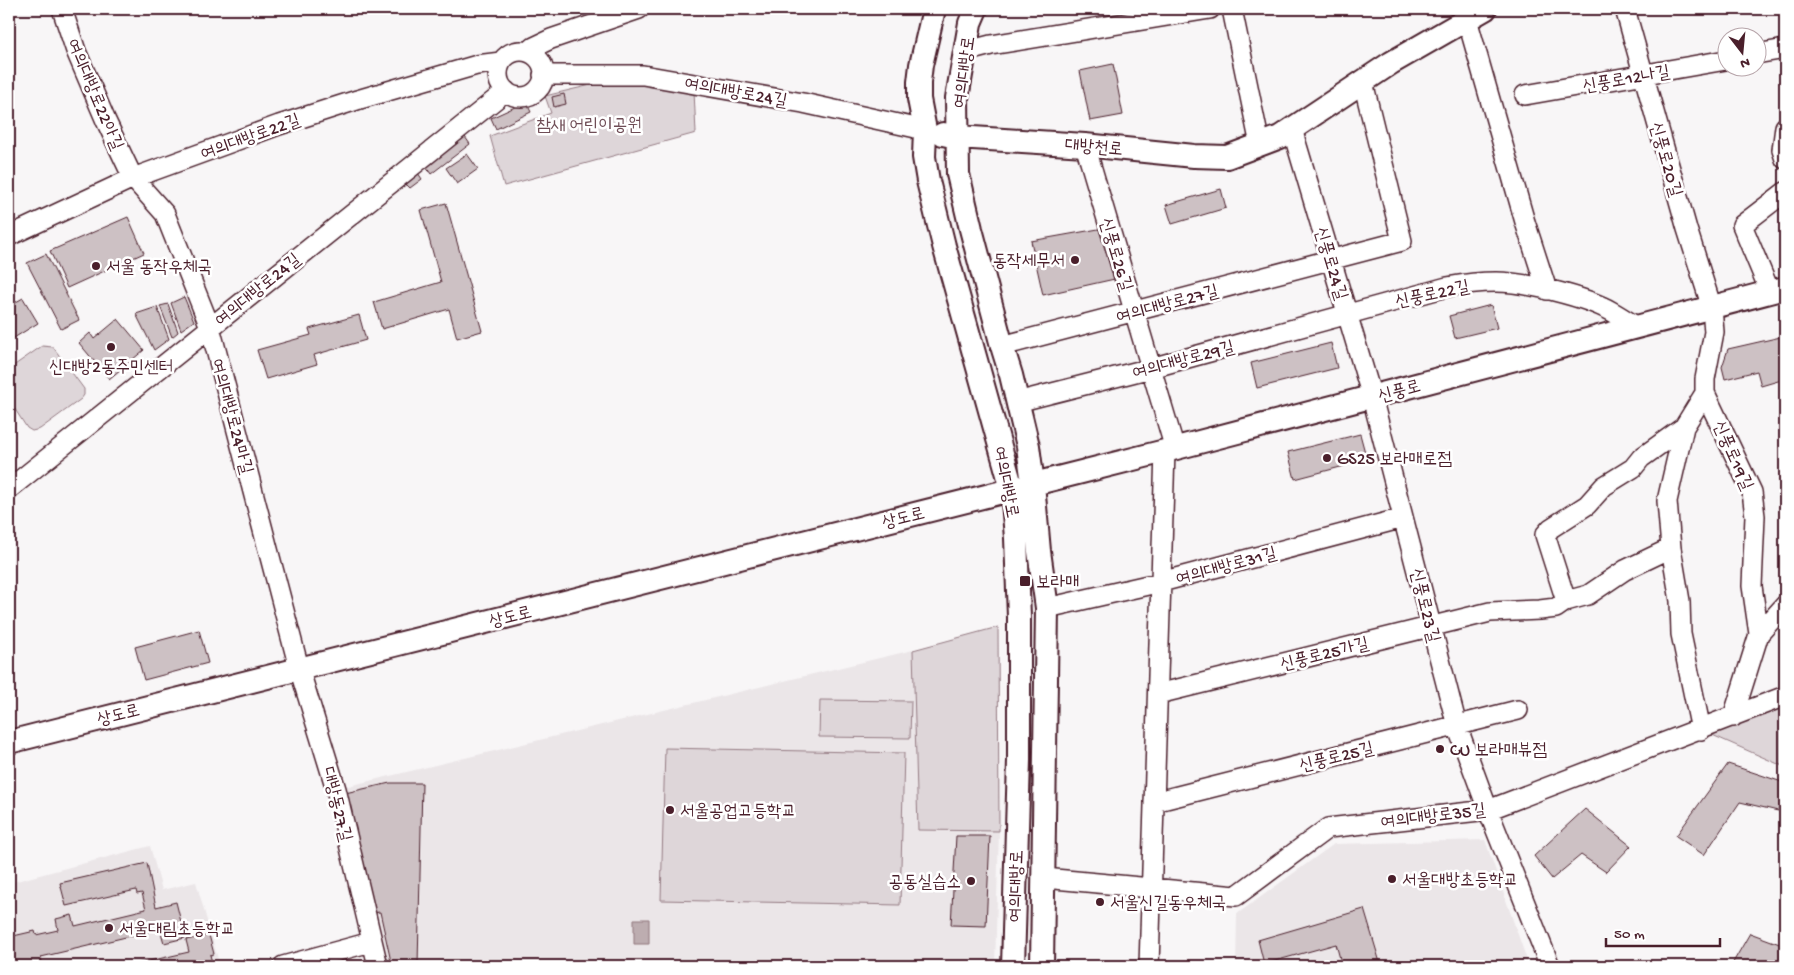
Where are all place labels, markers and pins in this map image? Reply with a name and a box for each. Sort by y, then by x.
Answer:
place label: 동작세무서 [993,252,1065,273]
marker: 동작세무서 [1069,254,1081,266]
place label: 서울 동작우체국 [106,258,212,279]
marker: 서울 동작우체국 [90,260,102,272]
marker: 신대방2동주민센터 [105,341,117,353]
place label: 신대방2동주민센터 [49,358,173,379]
place label: GS25 보라매로점 [1337,450,1452,471]
marker: GS25 보라매로점 [1321,452,1333,464]
place label: 보라매 [1036,573,1079,594]
marker: 보라매 [1018,574,1032,588]
place label: CU 보라매뷰점 [1450,741,1547,762]
marker: CU 보라매뷰점 [1434,743,1446,755]
place label: 서울공업고등학교 [680,802,796,823]
marker: 서울공업고등학교 [664,804,676,816]
place label: 서울대방초등학교 [1402,871,1518,892]
place label: 공동실습소 [889,873,961,894]
marker: 서울대방초등학교 [1386,873,1398,885]
marker: 공동실습소 [965,875,977,887]
place label: 서울신길동우체국 [1110,894,1226,915]
marker: 서울신길동우체국 [1094,896,1106,908]
place label: 서울대림초등학교 [119,920,235,941]
marker: 서울대림초등학교 [103,922,115,934]

